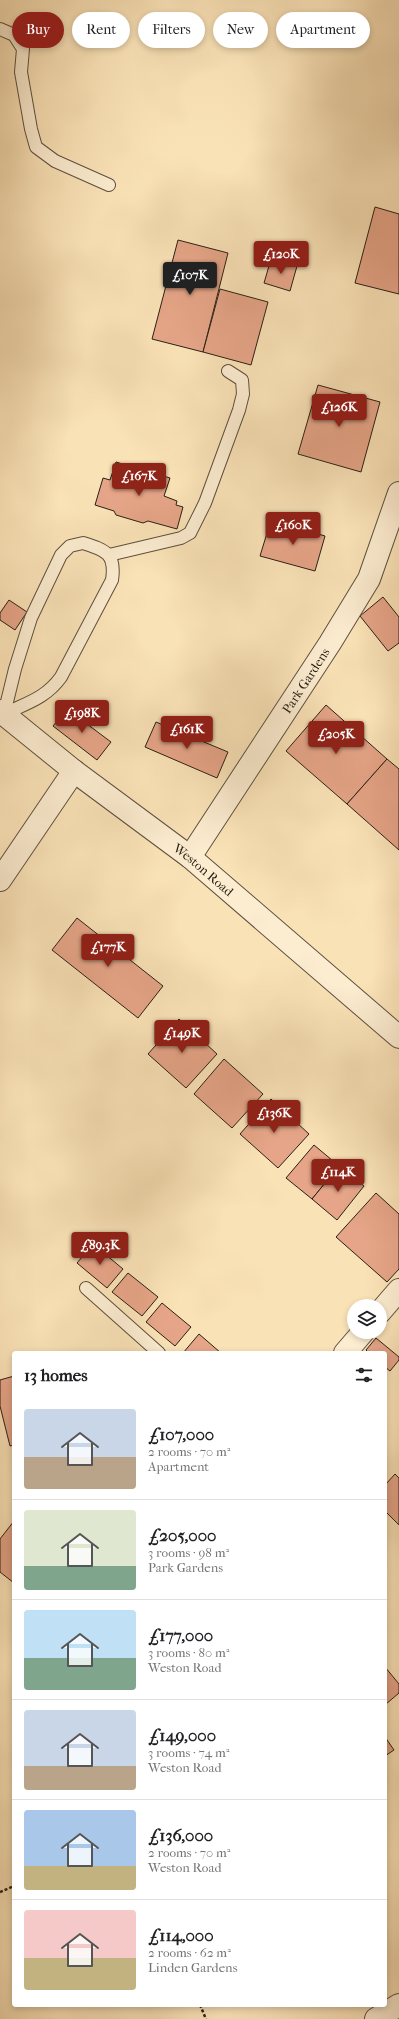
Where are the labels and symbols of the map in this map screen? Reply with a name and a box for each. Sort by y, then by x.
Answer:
pin: £120K [253,241,309,275]
pin: £107K [162,262,218,296]
pin: £126K [311,394,367,428]
pin: £167K [111,463,167,497]
pin: £160K [265,512,321,546]
street label: Park Gardens [279,645,332,716]
pin: £198K [54,700,110,734]
pin: £161K [159,716,215,750]
pin: £205K [308,721,364,755]
street label: Weston Road [170,839,237,899]
pin: £177K [80,934,136,968]
pin: £149K [154,1020,210,1054]
pin: £136K [246,1100,302,1134]
pin: £114K [310,1159,366,1193]
pin: £89.3K [67,1232,133,1266]

